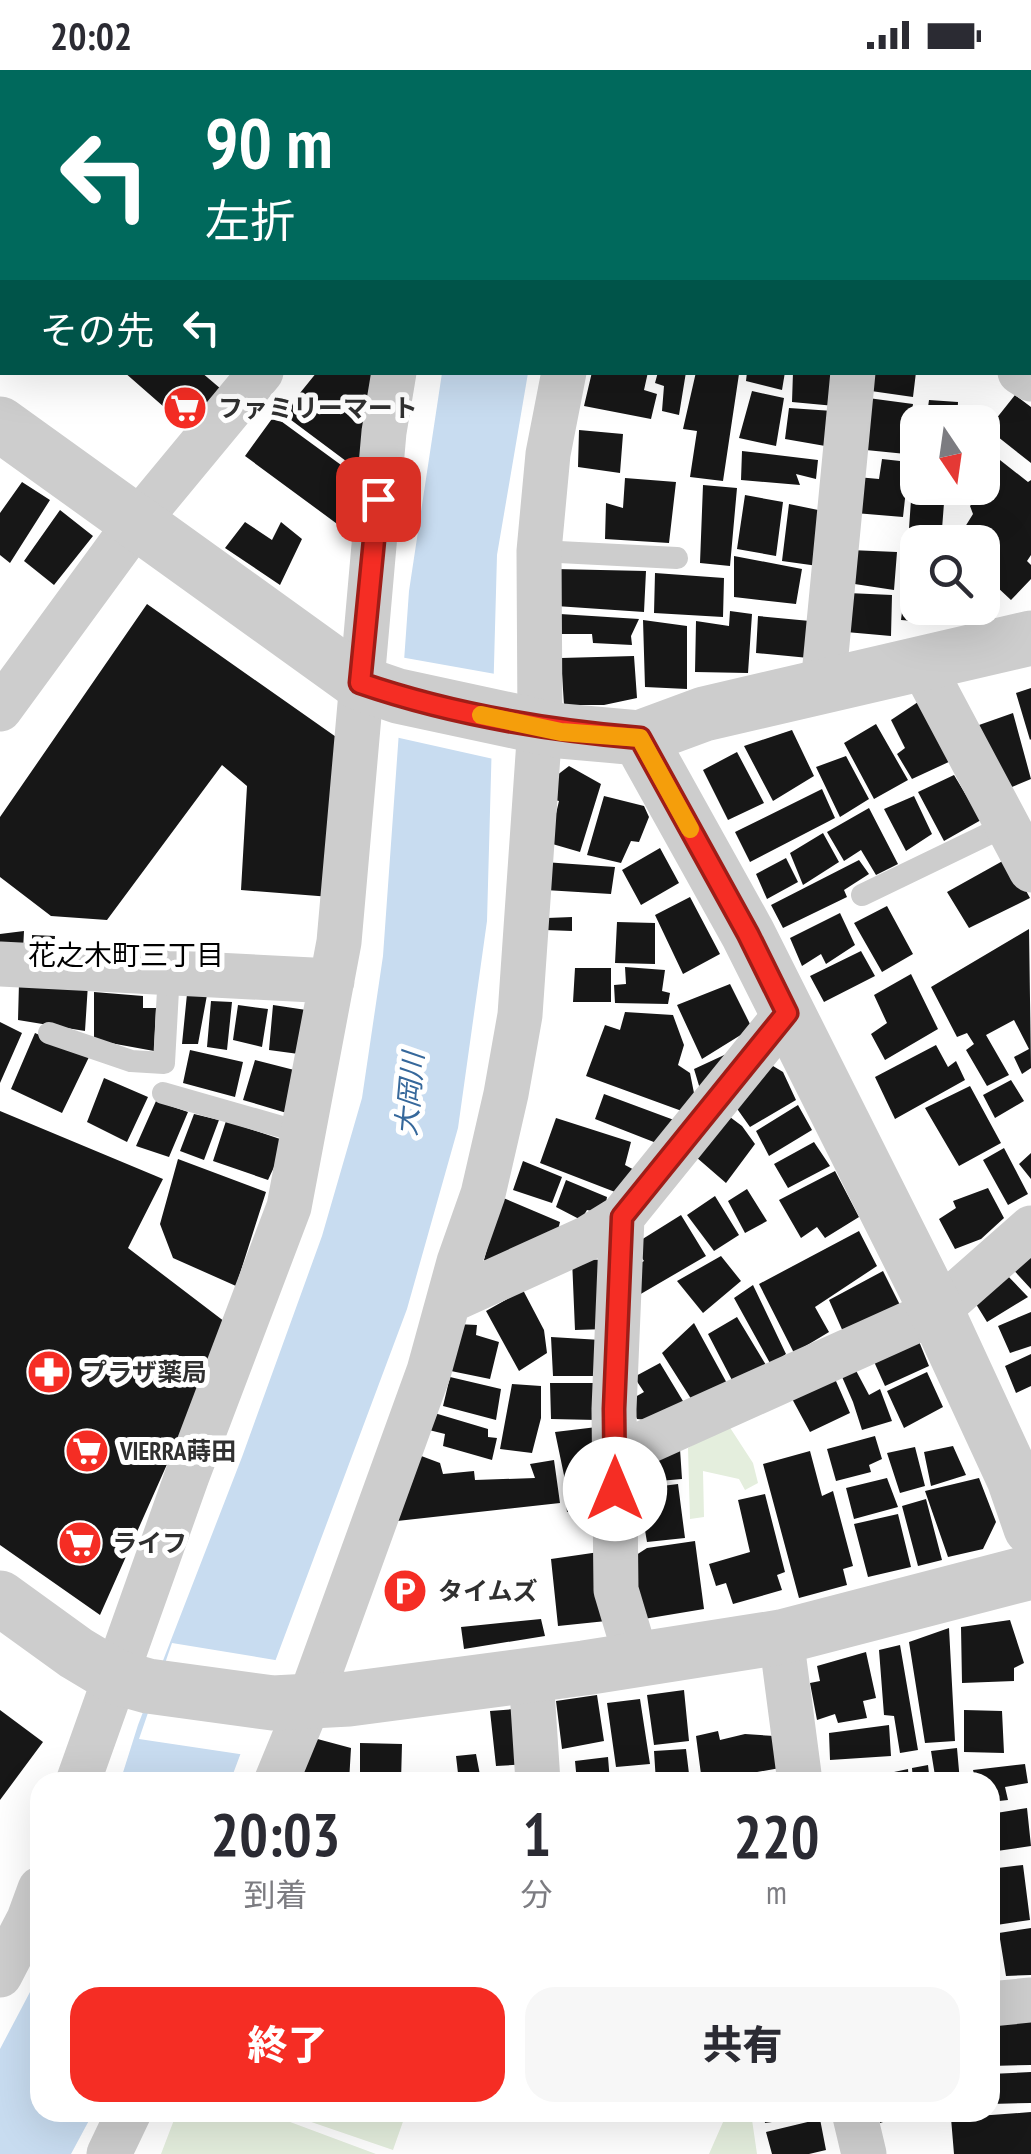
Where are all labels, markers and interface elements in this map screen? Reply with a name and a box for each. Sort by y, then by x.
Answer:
text: 20:02 [50,11,132,60]
text: 90 m [205,97,333,187]
icon: left [40,110,170,240]
text: 左折 [205,191,295,249]
icon: left [174,300,229,355]
text: その先 [40,305,154,354]
supermarket icon: ファミリーマート [162,385,208,431]
place label: ファミリーマート [218,392,418,424]
north arrow [900,405,1000,505]
map controls [900,405,1000,625]
pin [336,457,421,542]
icon: arrive [351,472,406,527]
button: search [900,525,1000,625]
district label: 花之木町三丁目 [28,936,224,973]
water label: 大岡川 [387,1048,431,1137]
pharmacy icon: プラザ薬局 [26,1349,72,1395]
place label: プラザ薬局 [82,1356,207,1388]
supermarket icon: VIERRA蒔田 [64,1428,110,1474]
place label: VIERRA蒔田 [119,1435,236,1467]
position arrow [563,1437,667,1541]
supermarket icon: ライフ [57,1520,103,1566]
place label: ライフ [112,1527,187,1559]
parking icon: タイムズ [382,1568,428,1614]
place label: タイムズ [438,1575,538,1607]
text: 20:03 [211,1795,340,1873]
text: 1 [523,1795,551,1873]
text: 220 [733,1797,819,1875]
text: m [766,1871,787,1913]
text: 到着 [243,1873,307,1915]
text: 分 [521,1873,553,1915]
button: 終了 [70,1987,505,2102]
button: 共有 [525,1987,960,2102]

